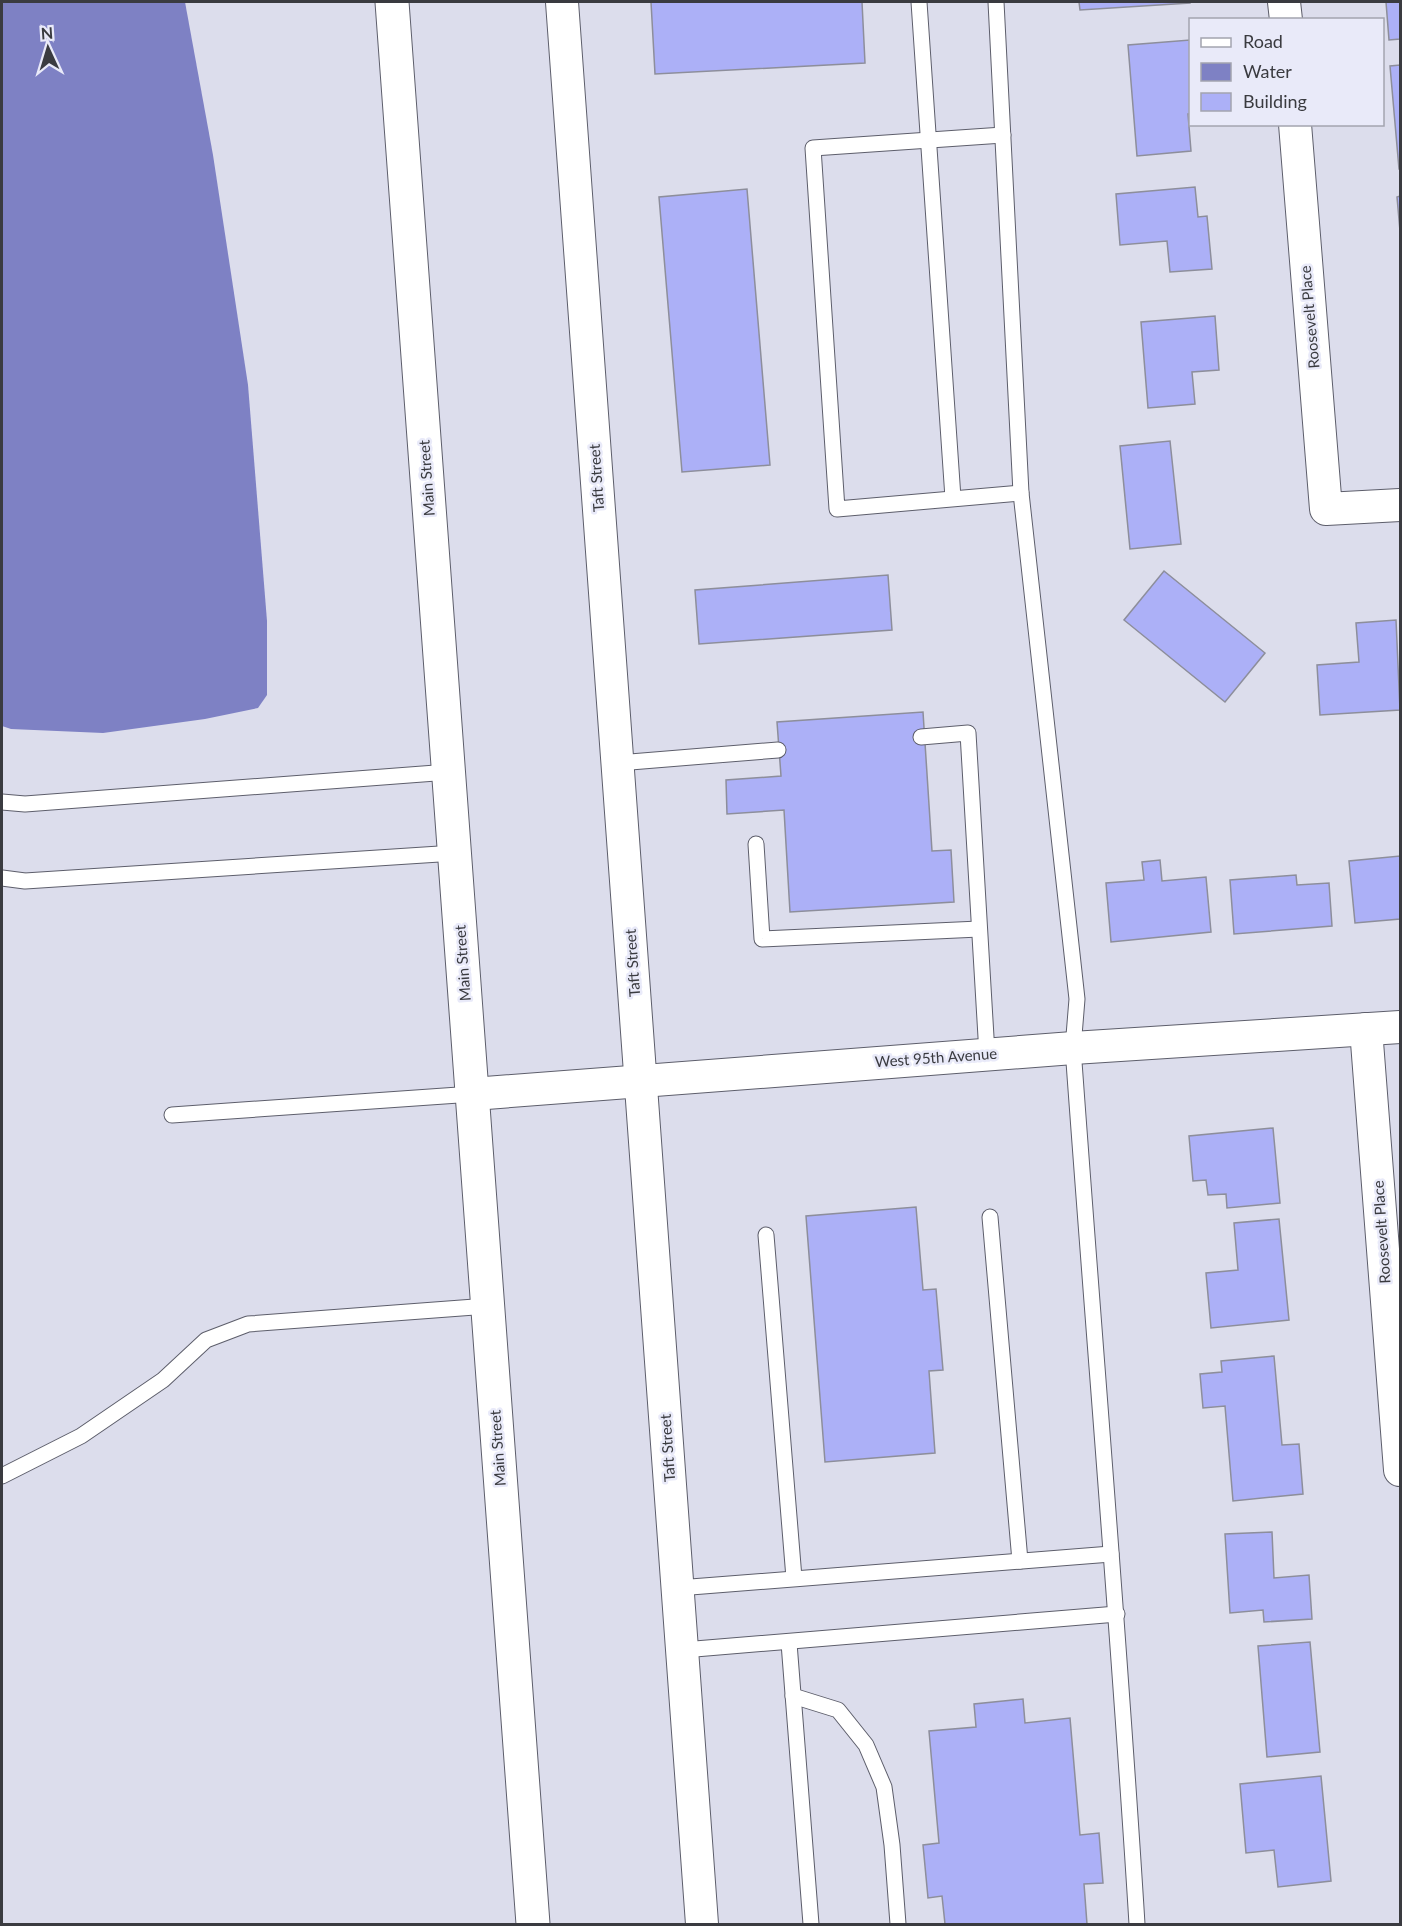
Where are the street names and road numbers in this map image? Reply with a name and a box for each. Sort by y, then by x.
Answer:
street label: Roosevelt Place [1296,265,1322,369]
street label: Main Street [414,439,438,517]
street label: Taft Street [585,443,607,513]
street label: Main Street [450,924,474,1002]
street label: Taft Street [621,928,643,998]
street label: West 95th Avenue [874,1044,998,1070]
street label: Roosevelt Place [1368,1180,1394,1284]
street label: Main Street [485,1409,509,1487]
street label: Taft Street [656,1413,678,1483]

